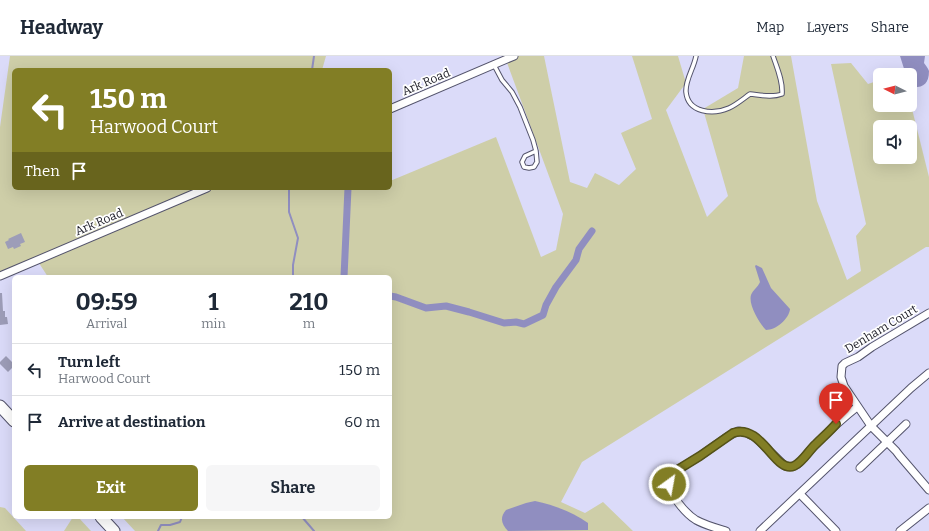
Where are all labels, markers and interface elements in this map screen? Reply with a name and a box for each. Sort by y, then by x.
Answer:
text: Headway [20,16,103,39]
text: Map [756,19,784,36]
text: Layers [806,19,849,36]
text: Share [871,19,909,36]
street label: Ark Road [400,66,452,98]
north arrow [873,68,917,112]
map controls [873,68,917,164]
text: 150 m [90,82,167,115]
icon: left [24,84,76,136]
text: Harwood Court [90,116,218,138]
button: sound [873,120,917,164]
icon: arrive [68,160,90,182]
text: Then [24,162,60,180]
street label: Ark Road [73,206,125,238]
text: 09:59 [76,288,138,316]
text: 1 [208,288,219,316]
text: 210 [289,288,328,316]
street label: Denham Court [842,302,920,356]
text: Arrival [86,316,127,331]
text: min [201,316,226,331]
text: m [303,316,315,331]
text: Turn left [58,353,120,371]
icon: left [24,359,46,381]
text: 150 m [339,361,380,379]
text: Harwood Court [58,371,151,386]
pin [819,383,853,424]
icon: arrive [825,389,847,411]
icon: arrive [24,411,46,433]
text: Arrive at destination [58,413,205,431]
text: 60 m [344,413,380,431]
position arrow [648,463,690,505]
button: Exit [24,465,198,511]
button: Share [206,465,380,511]

